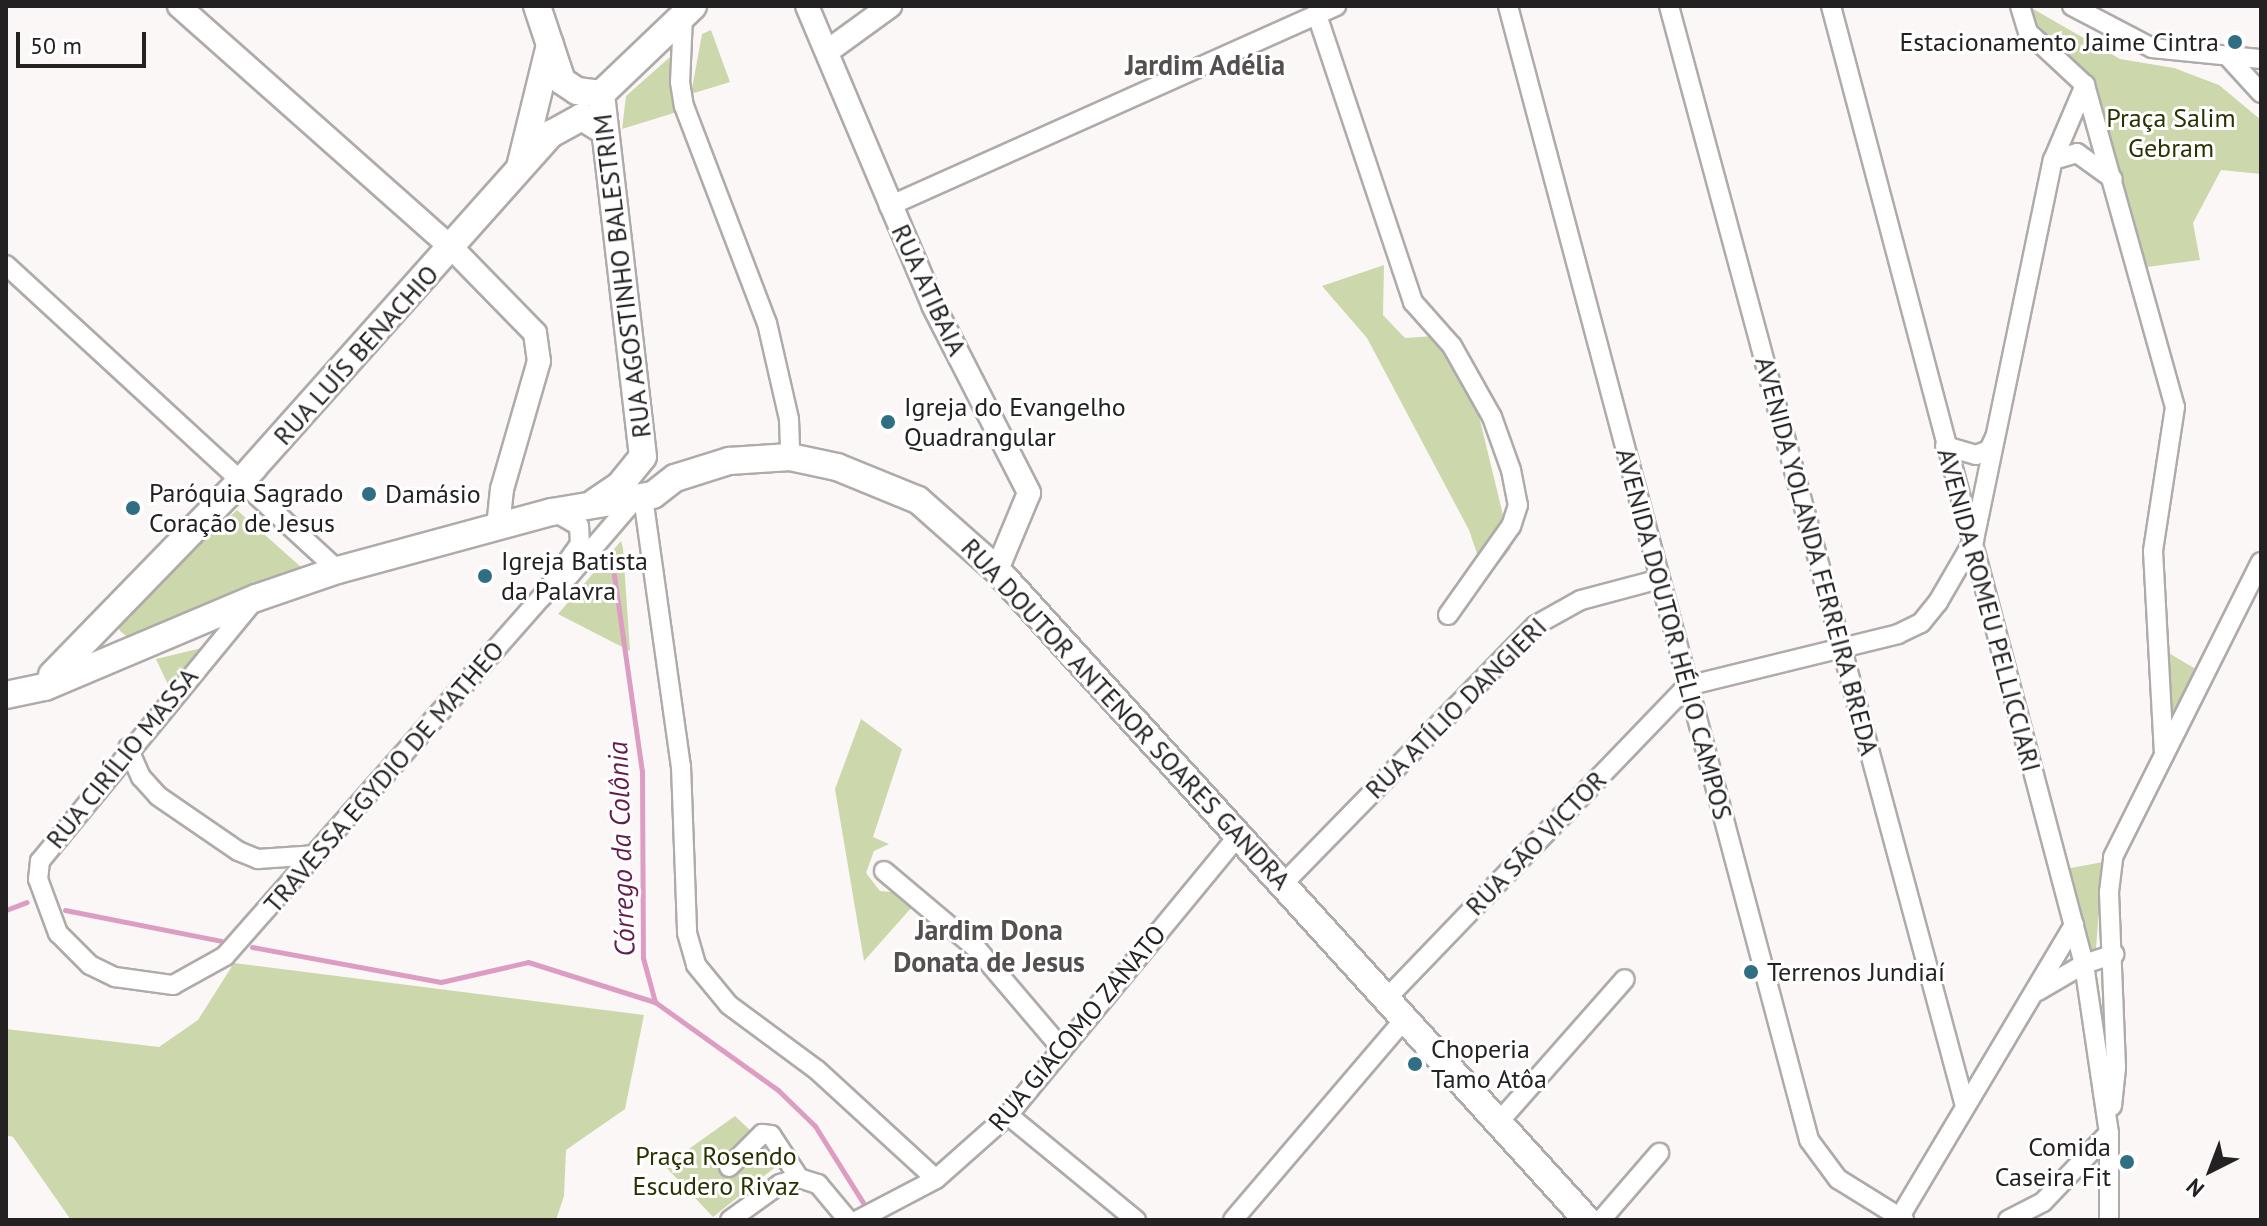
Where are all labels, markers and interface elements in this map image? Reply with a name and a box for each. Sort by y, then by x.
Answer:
scale bar [20,16,150,66]
place label: Estacionamento Jaime Cintra [1899,26,2219,58]
text: 50 m [30,30,82,61]
marker: Estacionamento Jaime Cintra [2226,33,2244,51]
district label: Jardim Adélia [1124,48,1286,82]
park label: Praça Salim Gebram [2106,102,2236,164]
street label: RUA AGOSTINHO BALESTRIM [587,111,657,441]
street label: RUA ATIBAIA [885,219,973,361]
street label: RUA LUÍS BENACHIO [267,258,445,452]
street label: AVENIDA YOLANDA FERREIRA BREDA [1748,351,1886,761]
place label: Igreja do Evangelho Quadrangular [904,391,1126,452]
marker: Igreja do Evangelho Quadrangular [879,413,897,431]
street label: AVENIDA DOUTOR HÉLIO CAMPOS [1609,444,1739,824]
street label: AVENIDA ROMEU PELLICCIARI [1931,444,2047,776]
place label: Paróquia Sagrado Coração de Jesus [149,477,343,538]
place label: Damásio [385,478,481,510]
marker: Damásio [360,485,378,503]
marker: Paróquia Sagrado Coração de Jesus [124,499,142,517]
street label: RUA DOUTOR ANTENOR SOARES GANDRA [954,531,1298,897]
place label: Igreja Batista da Palavra [501,545,648,606]
marker: Igreja Batista da Palavra [476,567,494,585]
street label: RUA ATÍLIO DANGIERI [1358,610,1554,806]
street label: TRAVESSA EGYDIO DE MATHEO [257,634,511,920]
street label: RUA CIRÍLIO MASSA [39,661,205,855]
water label: Córrego da Colônia [600,741,642,957]
street label: RUA SÃO VICTOR [1459,764,1613,922]
district label: Jardim Dona Donata de Jesus [893,913,1085,979]
street label: RUA GIACOMO ZANATO [981,918,1173,1138]
place label: Terrenos Jundiaí [1767,956,1945,988]
marker: Terrenos Jundiaí [1742,963,1760,981]
place label: Choperia Tamo Atôa [1431,1033,1548,1094]
marker: Choperia Tamo Atôa [1406,1055,1424,1073]
north arrow [2171,1130,2251,1210]
place label: Comida Caseira Fit [1995,1131,2111,1192]
park label: Praça Rosendo Escudero Rivaz [632,1140,800,1202]
marker: Comida Caseira Fit [2118,1153,2136,1171]
text: N [2180,1173,2210,1203]

